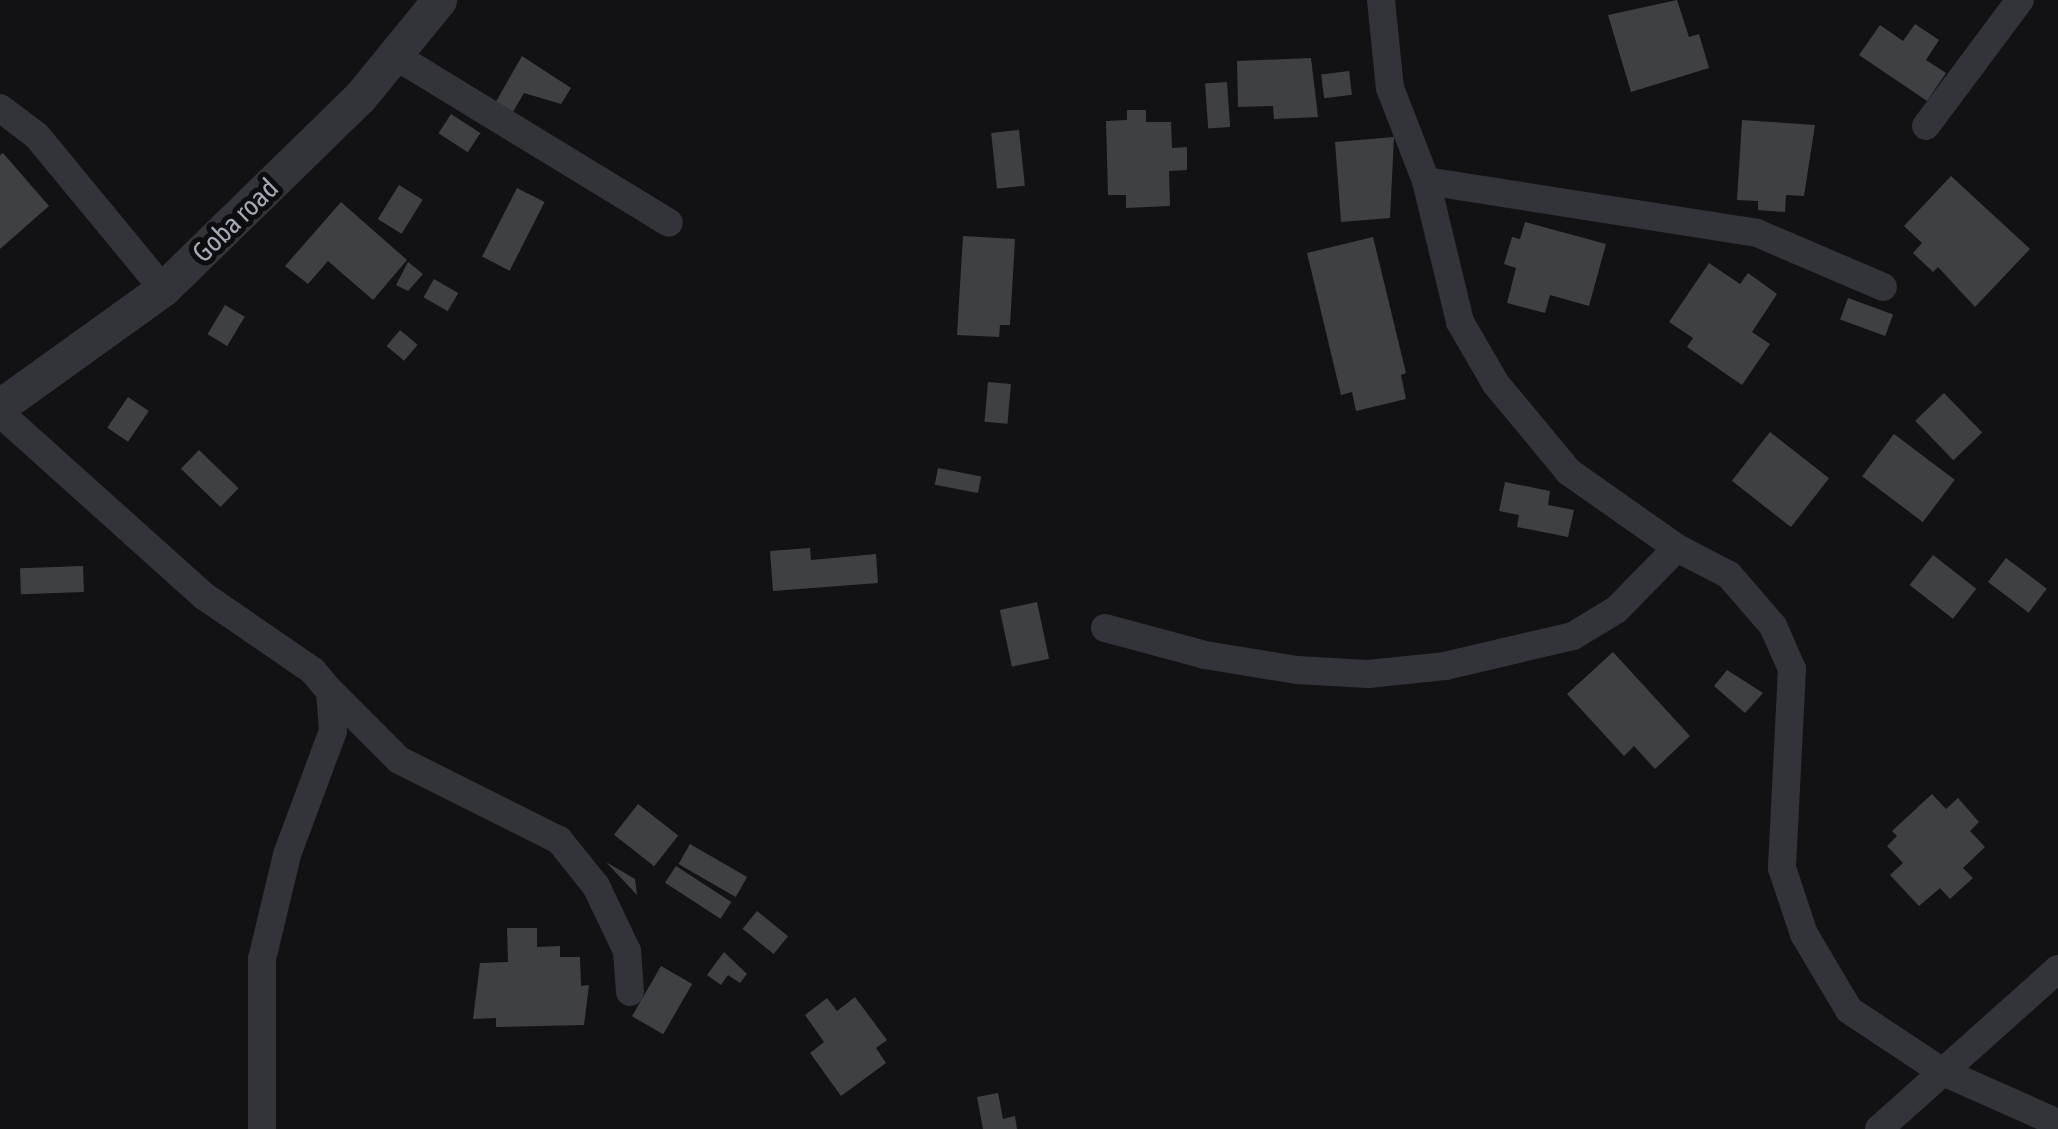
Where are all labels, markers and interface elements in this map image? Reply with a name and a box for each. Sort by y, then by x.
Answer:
street label: Goba road [185,171,285,269]

